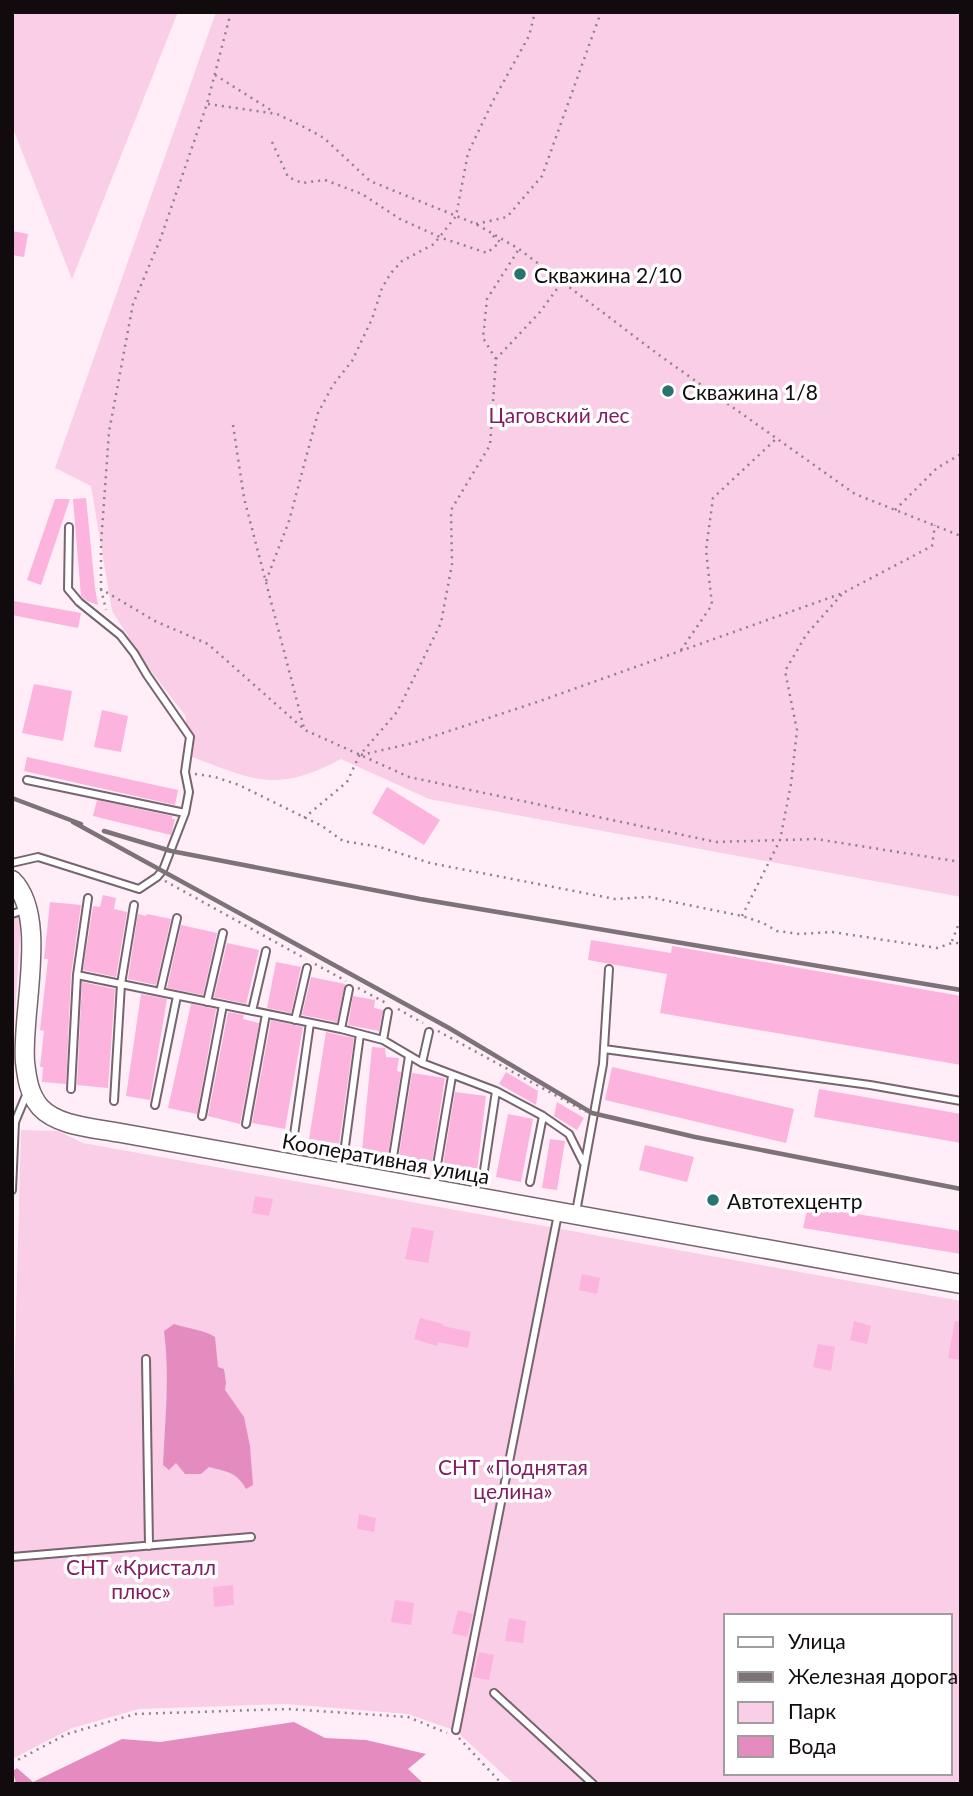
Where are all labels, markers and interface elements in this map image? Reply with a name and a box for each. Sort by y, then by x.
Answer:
place label: Скважина 2/10 [534,262,682,287]
marker: Скважина 2/10 [512,266,528,282]
place label: Скважина 1/8 [682,379,818,404]
marker: Скважина 1/8 [660,383,676,399]
park label: Цаговский лес [488,402,630,427]
street label: Кооперативная улица [280,1127,492,1189]
place label: Автотехцентр [727,1188,862,1213]
marker: Автотехцентр [705,1192,721,1208]
park label: СНТ «Поднятая целина» [438,1454,588,1503]
park label: СНТ «Кристалл плюс» [66,1554,216,1603]
legend [724,1614,952,1775]
text: Улица [788,1628,846,1653]
text: Железная дорога [788,1663,958,1688]
text: Парк [788,1698,836,1723]
text: Вода [788,1733,836,1758]

